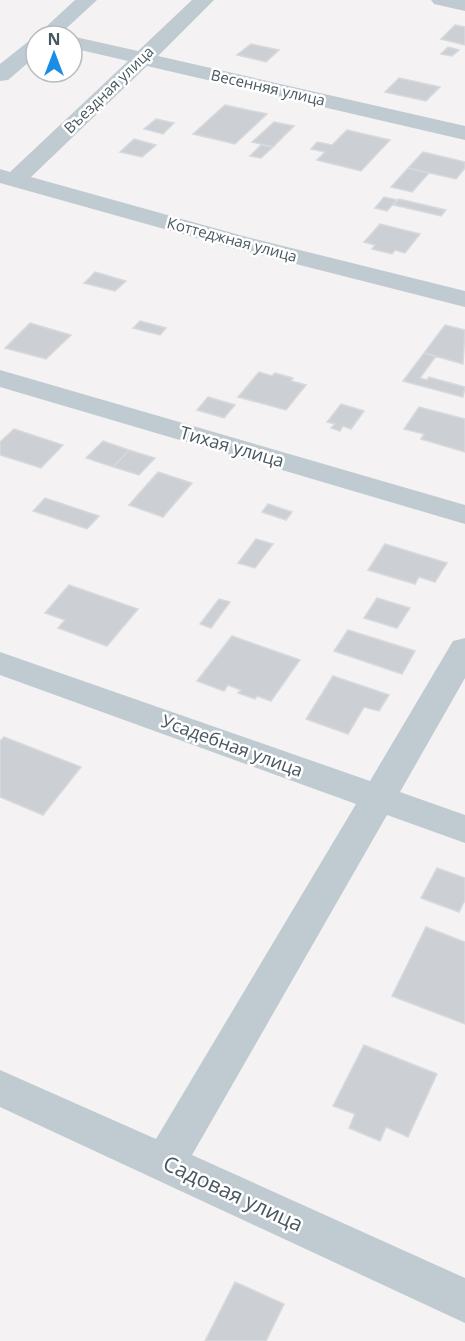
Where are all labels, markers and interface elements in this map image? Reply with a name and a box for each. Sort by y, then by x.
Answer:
north arrow [24,24,84,84]
text: N [47,28,61,50]
street label: Въездная улица [59,41,158,137]
street label: Весенняя улица [209,64,327,110]
street label: Коттеджная улица [165,212,299,266]
street label: Тихая улица [177,420,287,472]
street label: Усадебная улица [158,708,306,782]
street label: Садовая улица [159,1148,308,1238]

